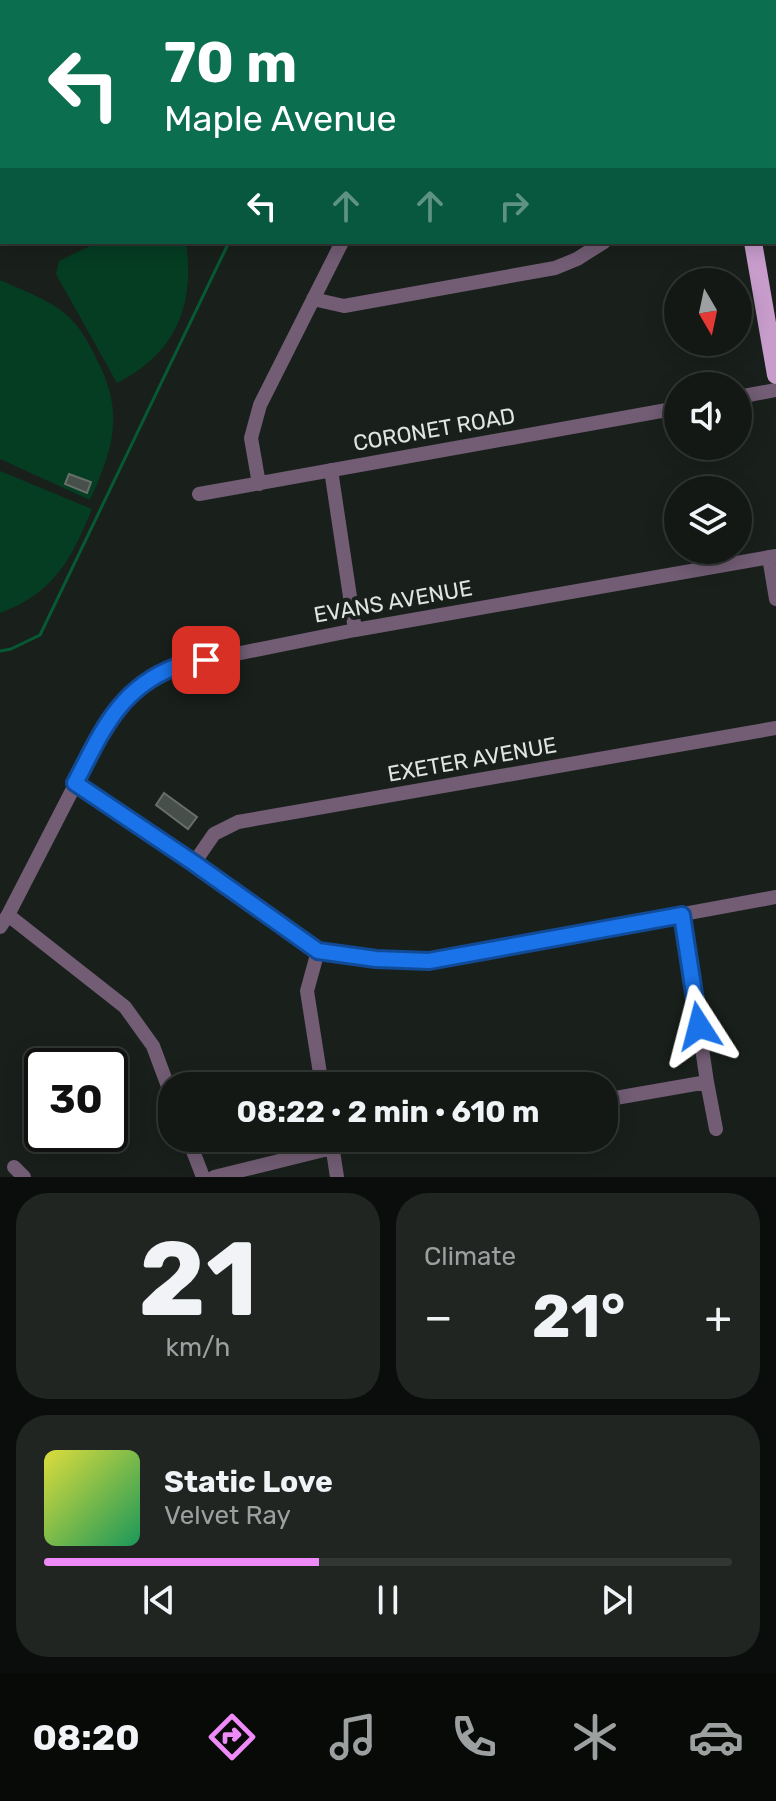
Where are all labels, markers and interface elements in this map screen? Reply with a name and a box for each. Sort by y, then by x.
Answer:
text: 70 m [164,30,297,96]
icon: left [32,32,136,136]
text: Maple Avenue [164,97,397,140]
icon: left [240,184,284,228]
icon: ahead [324,184,368,228]
icon: ahead [408,184,452,228]
icon: right [492,184,536,228]
north arrow [664,268,752,356]
map controls [664,268,752,564]
button: sound [664,372,752,460]
street label: CORONET ROAD [351,402,517,457]
button: layers [664,476,752,564]
street label: EVANS AVENUE [312,574,474,629]
pin [172,626,240,694]
icon: arrive [184,638,228,682]
street label: EXETER AVENUE [385,731,559,788]
position arrow [657,984,741,1068]
speed limit sign: 30 [24,1048,128,1152]
text: 08:22 · 2 min · 610 m [236,1094,540,1130]
text: 21 [138,1218,258,1341]
text: Climate [424,1241,516,1272]
text: 21° [532,1281,625,1352]
text: − [424,1291,453,1343]
text: + [705,1291,732,1343]
text: km/h [166,1332,230,1363]
text: Static Love [164,1464,333,1500]
text: Velvet Ray [164,1500,291,1531]
icon: previous [137,1578,181,1622]
icon: pause [366,1578,410,1622]
icon: next [595,1578,639,1622]
icon: directions [204,1709,260,1765]
icon: music [325,1709,381,1765]
icon: phone [446,1709,502,1765]
icon: climate [567,1709,623,1765]
icon: car [688,1709,744,1765]
text: 08:20 [32,1716,140,1759]

